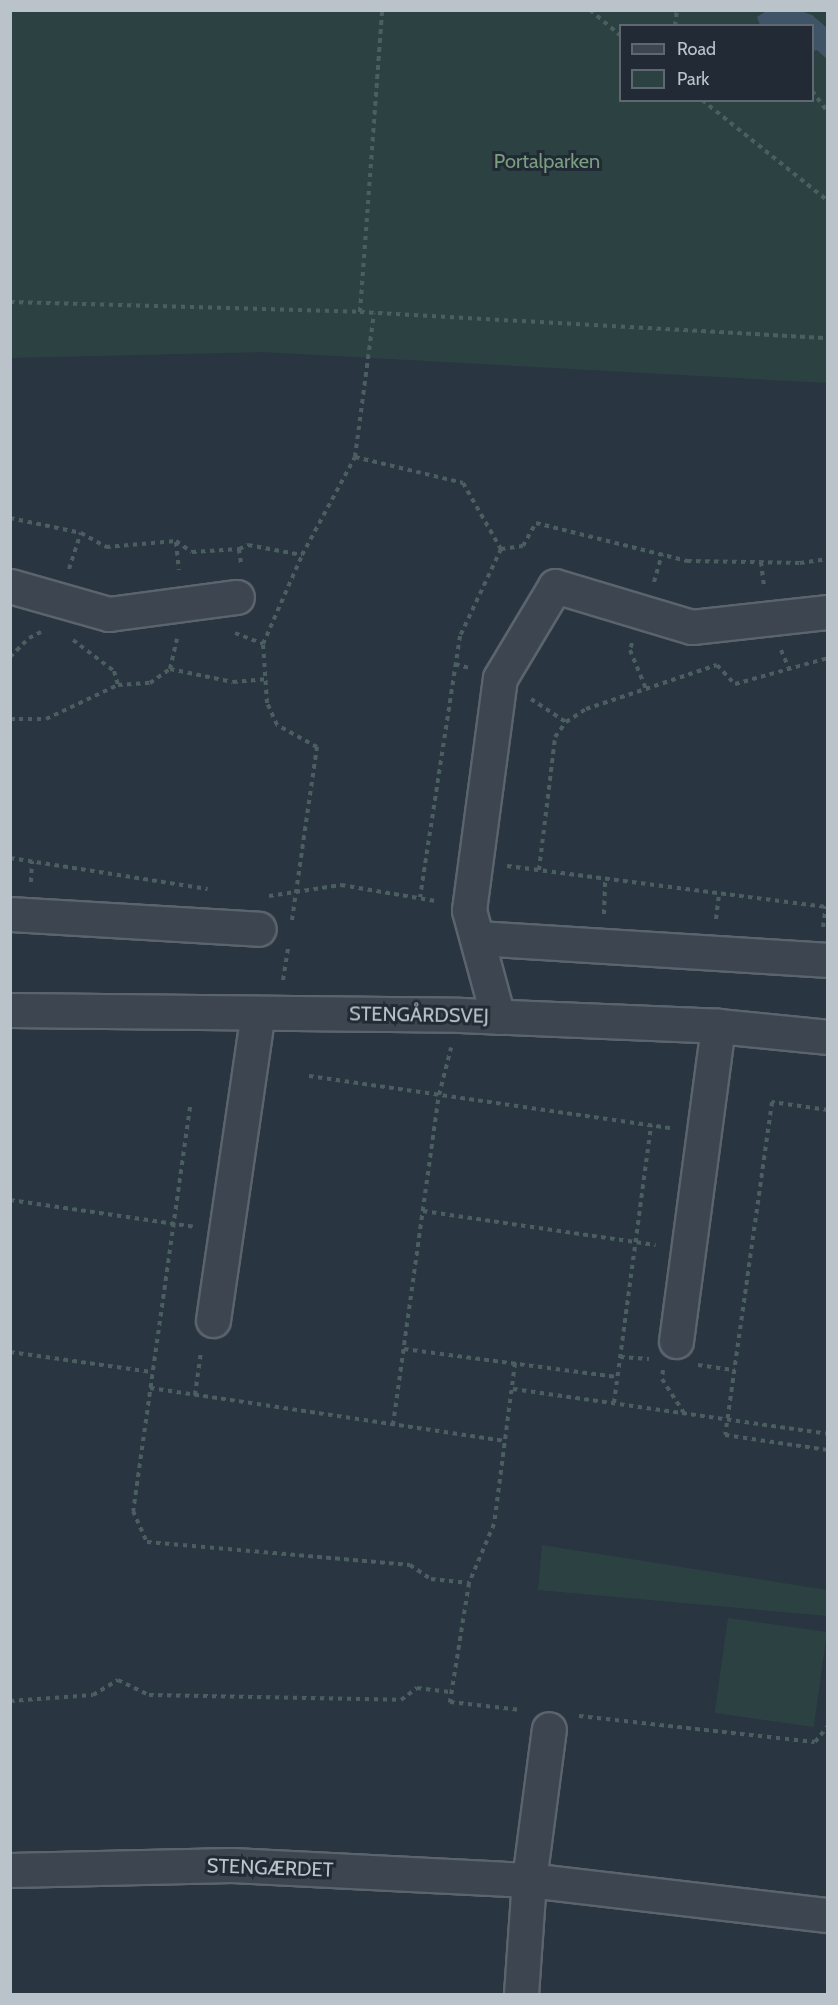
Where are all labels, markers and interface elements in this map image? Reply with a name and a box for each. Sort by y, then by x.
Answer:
legend [619,24,814,102]
text: Road [677,38,716,60]
text: Park [677,68,709,90]
park label: Portalparken [494,149,600,173]
street label: STENGÅRDSVEJ [349,1002,489,1028]
street label: STENGÆRDET [206,1854,334,1882]

